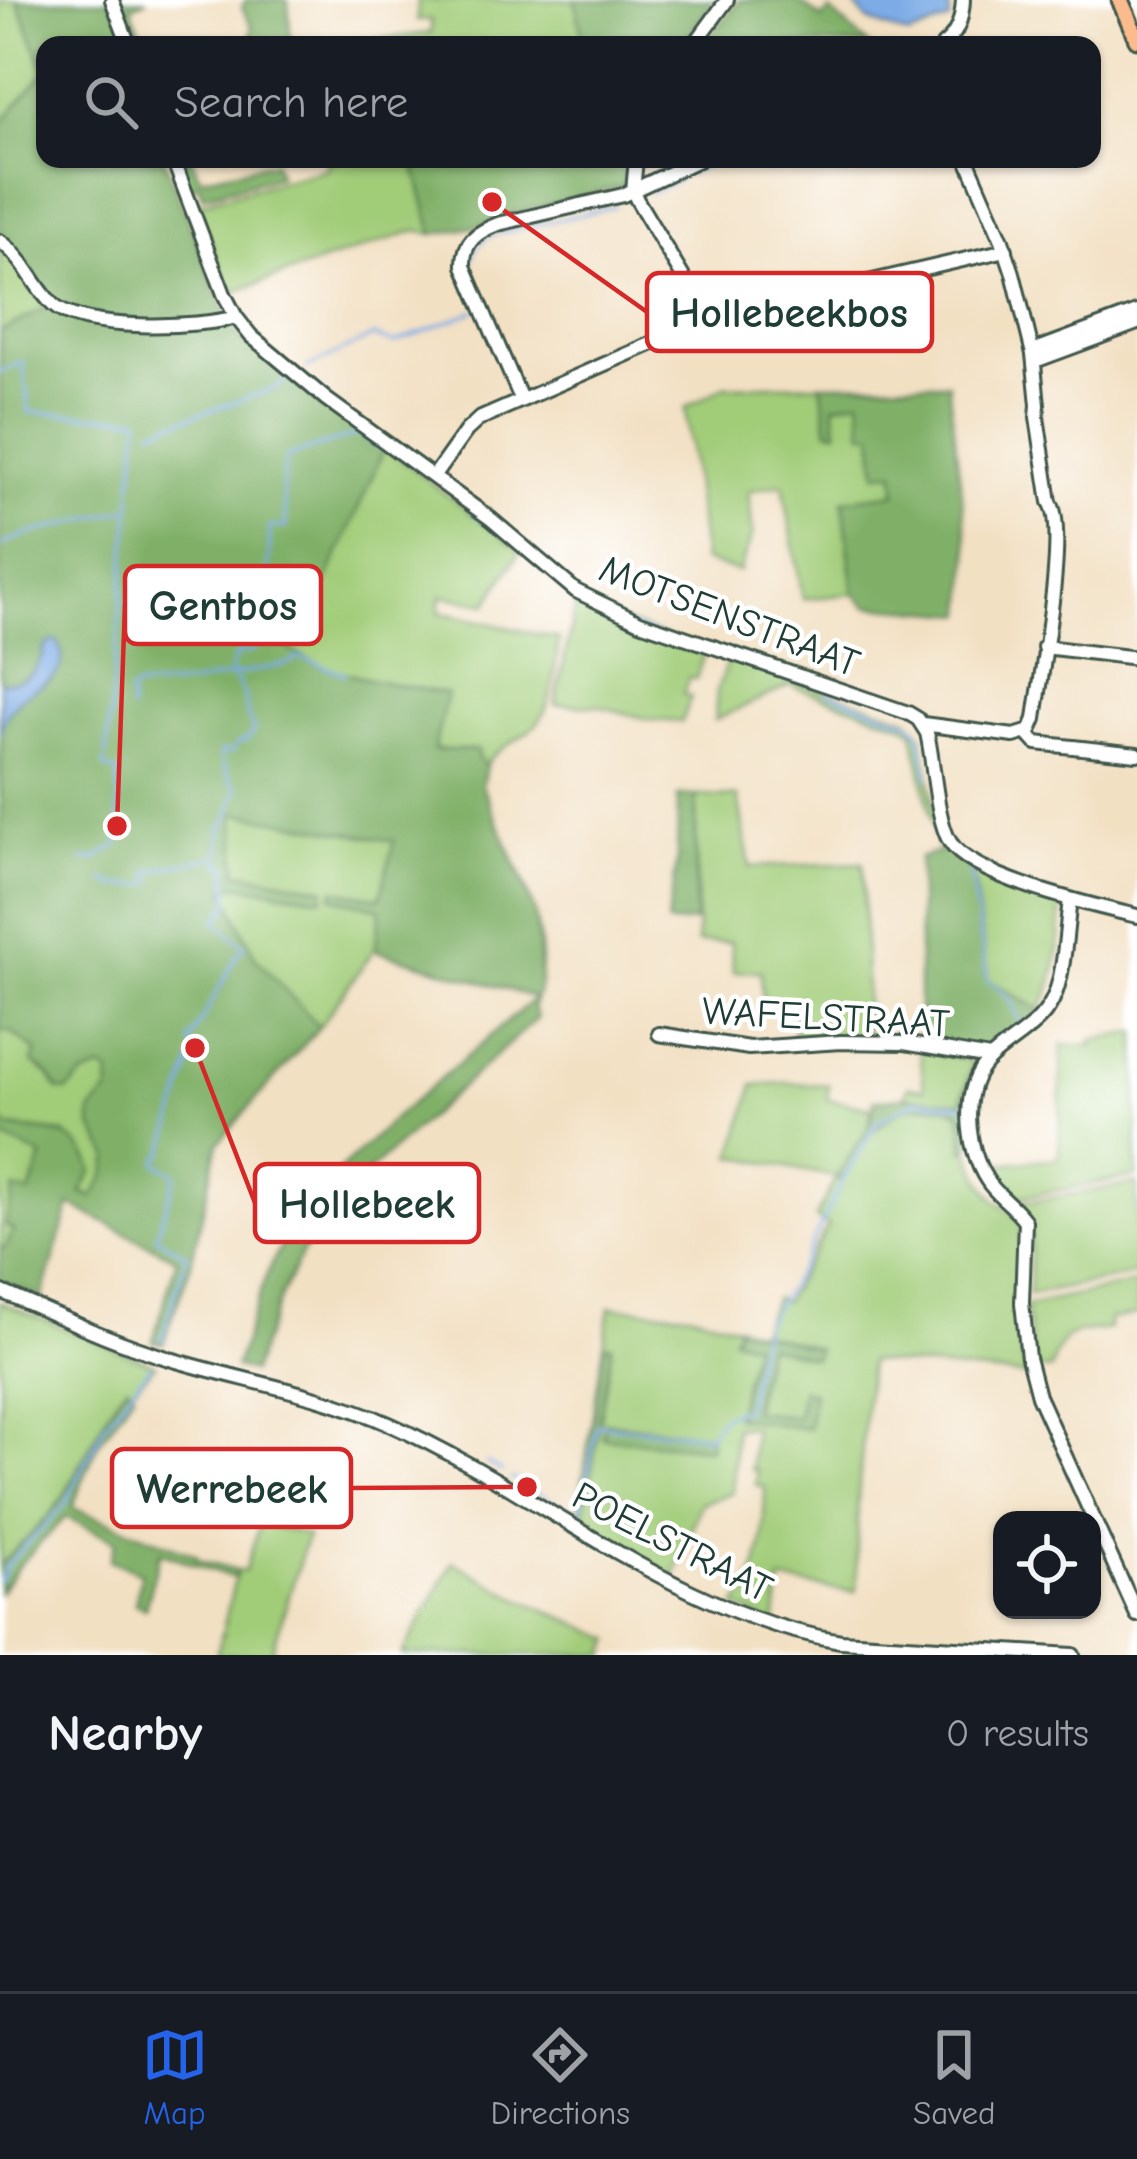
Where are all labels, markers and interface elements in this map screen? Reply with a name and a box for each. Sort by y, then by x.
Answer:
search box [36,36,1101,168]
icon: search [78,69,144,135]
text: Search here [174,76,408,128]
callout: Hollebeekbos [647,273,932,351]
text: Hollebeekbos [670,289,908,338]
street label: MOTSENSTRAAT [593,546,866,687]
callout: Gentbos [125,566,321,644]
text: Gentbos [149,582,297,631]
street label: WAFELSTRAAT [701,989,951,1046]
callout: Hollebeek [255,1164,479,1242]
text: Hollebeek [279,1180,455,1229]
callout: Werrebeek [112,1449,351,1527]
text: Werrebeek [136,1465,328,1514]
street label: POELSTRAAT [565,1473,780,1612]
map controls [993,1511,1101,1619]
button: locate [993,1511,1101,1619]
text: Nearby [48,1704,202,1763]
text: 0 results [946,1711,1089,1756]
tab: Map [142,2022,208,2132]
tab: Directions [491,2022,630,2132]
tab: Saved [913,2022,995,2132]

